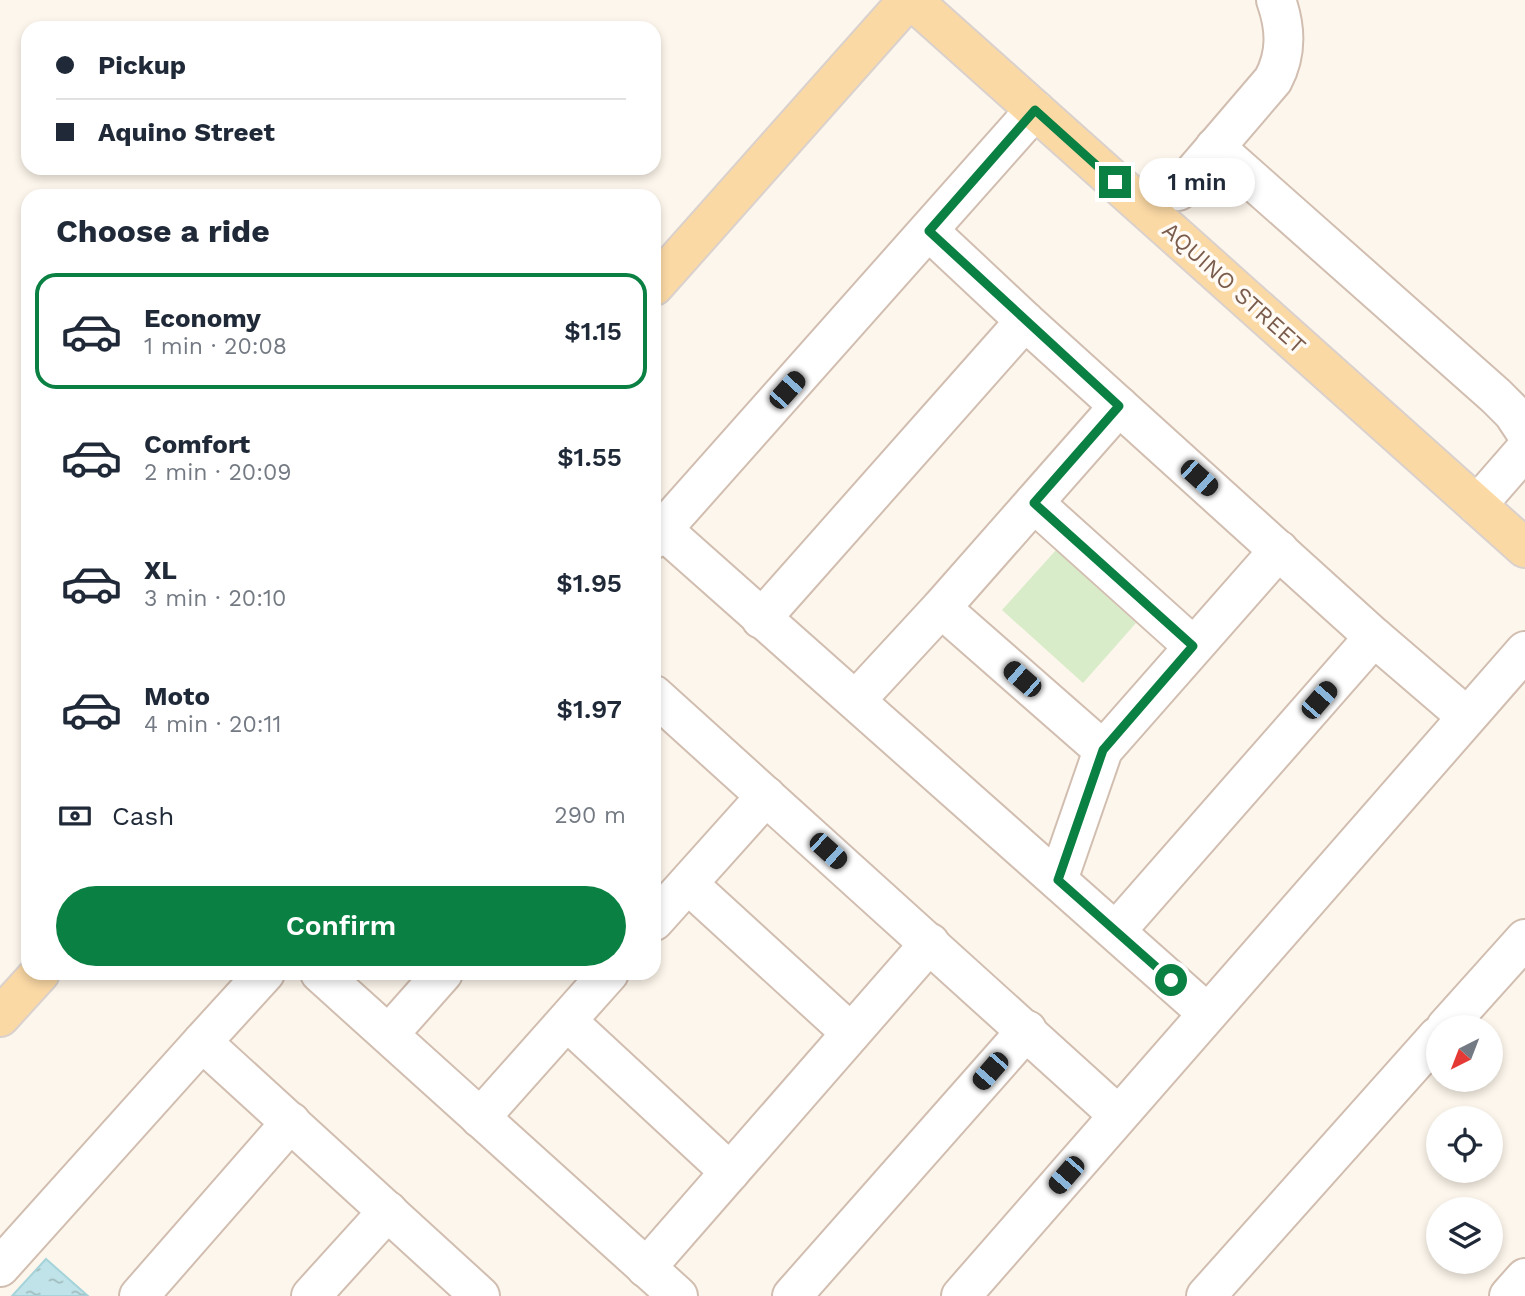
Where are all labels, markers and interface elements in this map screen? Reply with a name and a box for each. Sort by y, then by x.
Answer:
text: Pickup [98,50,186,80]
text: Aquino Street [98,117,275,147]
callout: 1 min [1140,158,1255,206]
route end [1099,166,1131,198]
text: 1 min [1167,169,1227,196]
text: Choose a ride [56,212,270,250]
street label: AQUINO STREET [1157,217,1311,359]
icon: car [60,300,123,363]
text: Economy [144,303,261,333]
text: $1.15 [564,316,622,346]
text: 1 min · 20:08 [144,333,287,360]
car [766,367,809,413]
icon: car [60,426,123,489]
text: Comfort [144,429,250,459]
text: $1.55 [557,442,622,472]
car [1177,456,1222,500]
text: 2 min · 20:09 [144,459,291,486]
icon: car [60,552,123,615]
text: XL [144,555,177,585]
text: $1.95 [556,568,622,598]
text: 3 min · 20:10 [144,585,286,612]
car [1000,657,1045,701]
car [1298,677,1341,723]
icon: car [60,678,123,741]
text: Moto [144,681,210,711]
text: $1.97 [557,694,622,724]
text: 4 min · 20:11 [144,711,282,738]
icon: cash [56,797,94,835]
text: Cash [112,801,174,831]
text: 290 m [554,802,626,829]
car [806,829,851,873]
button: Confirm [56,886,626,966]
route start [1155,964,1187,996]
north arrow [1426,1015,1503,1092]
map controls [1426,1015,1503,1274]
car [969,1048,1012,1094]
button: locate [1426,1106,1503,1183]
car [1045,1152,1088,1198]
button: layers [1426,1197,1503,1274]

